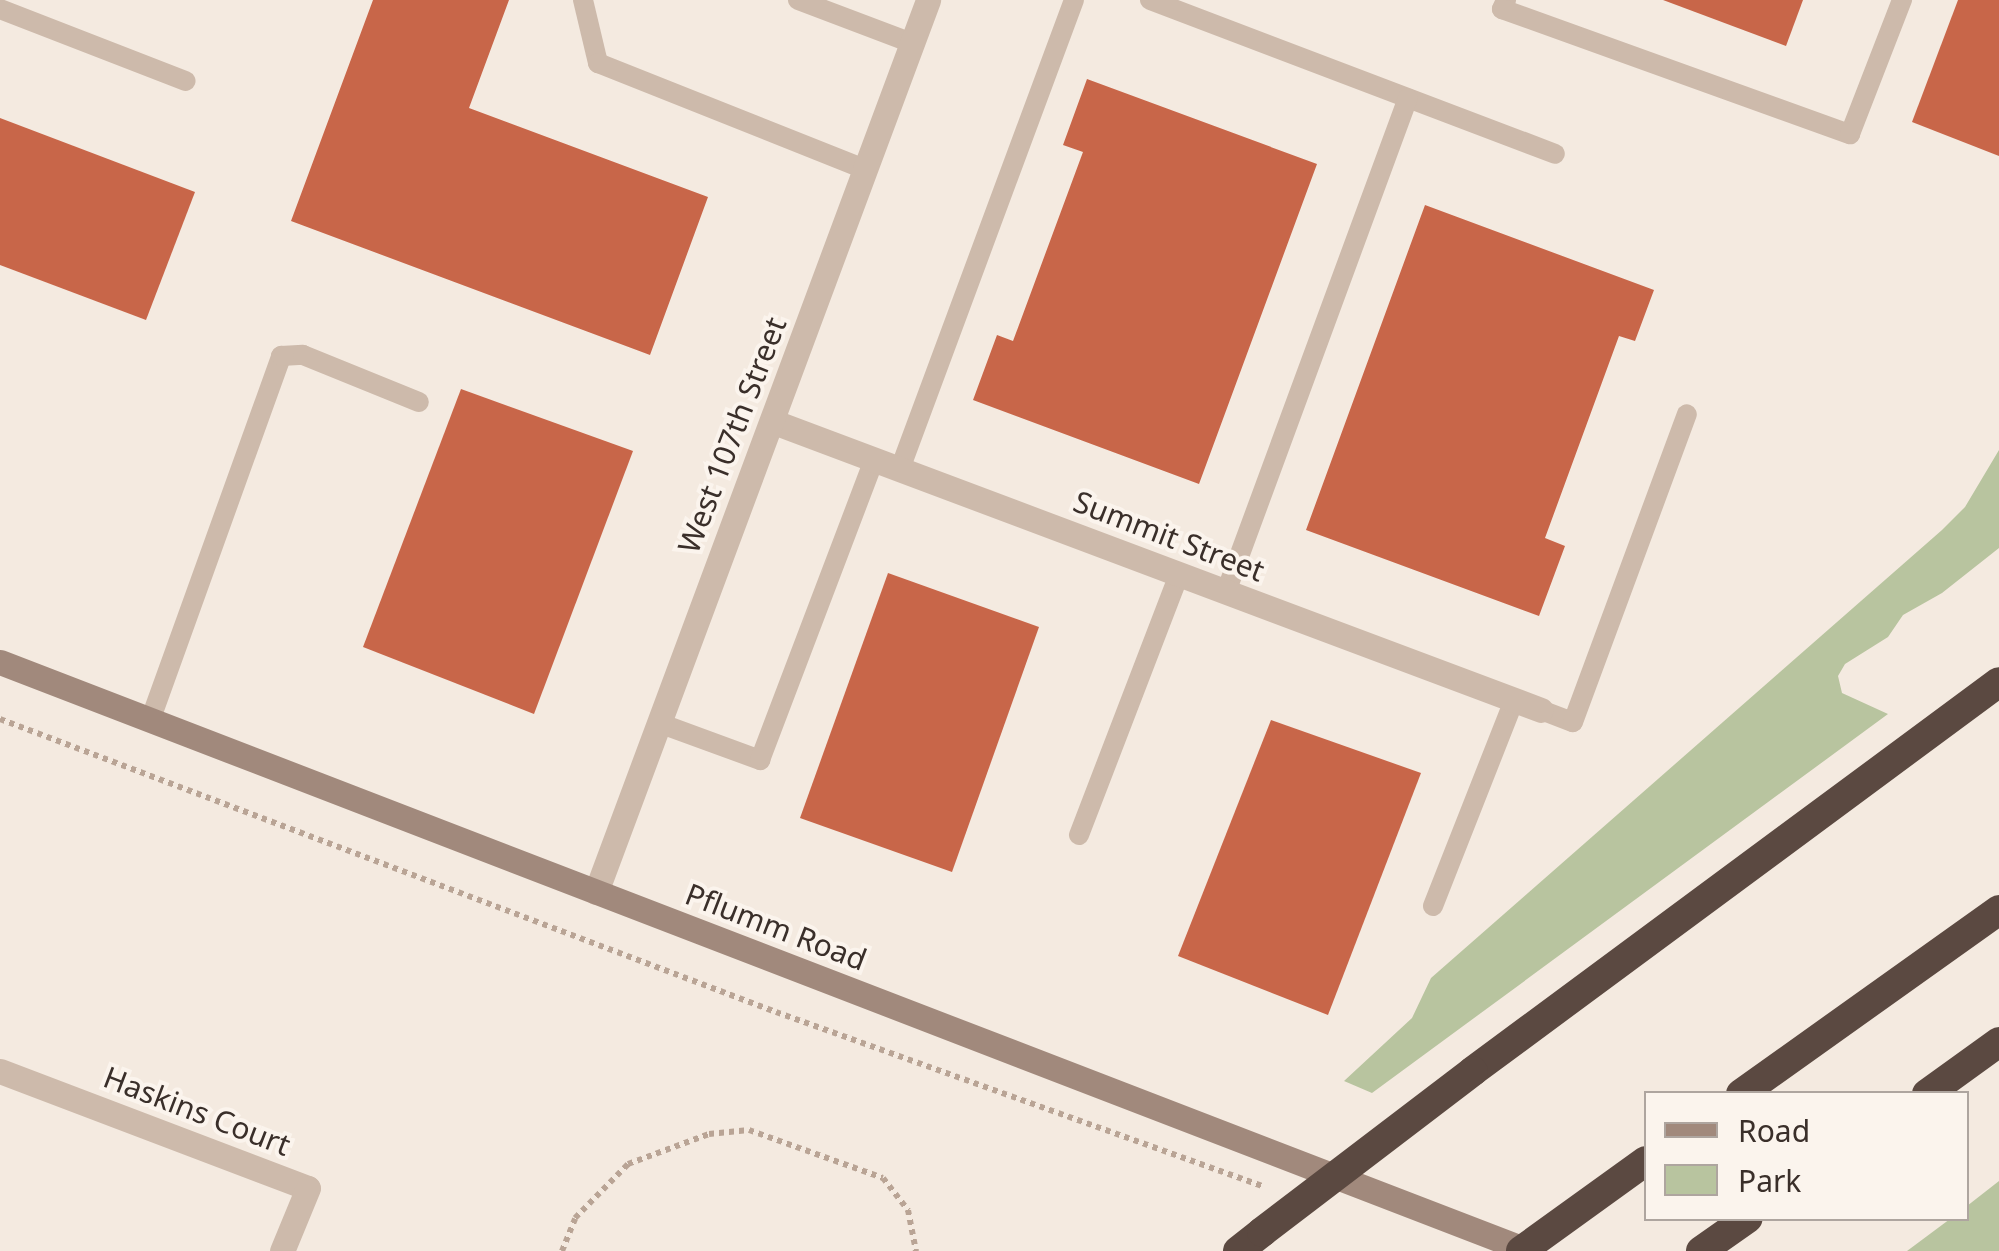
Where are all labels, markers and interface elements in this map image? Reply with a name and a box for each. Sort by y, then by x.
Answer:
street label: West 107th Street [670,312,794,558]
street label: Summit Street [1069,483,1269,589]
street label: Pflumm Road [681,876,871,978]
street label: Haskins Court [99,1059,295,1163]
legend [1644,1091,1969,1221]
text: Road [1738,1110,1810,1151]
text: Park [1738,1160,1801,1201]

